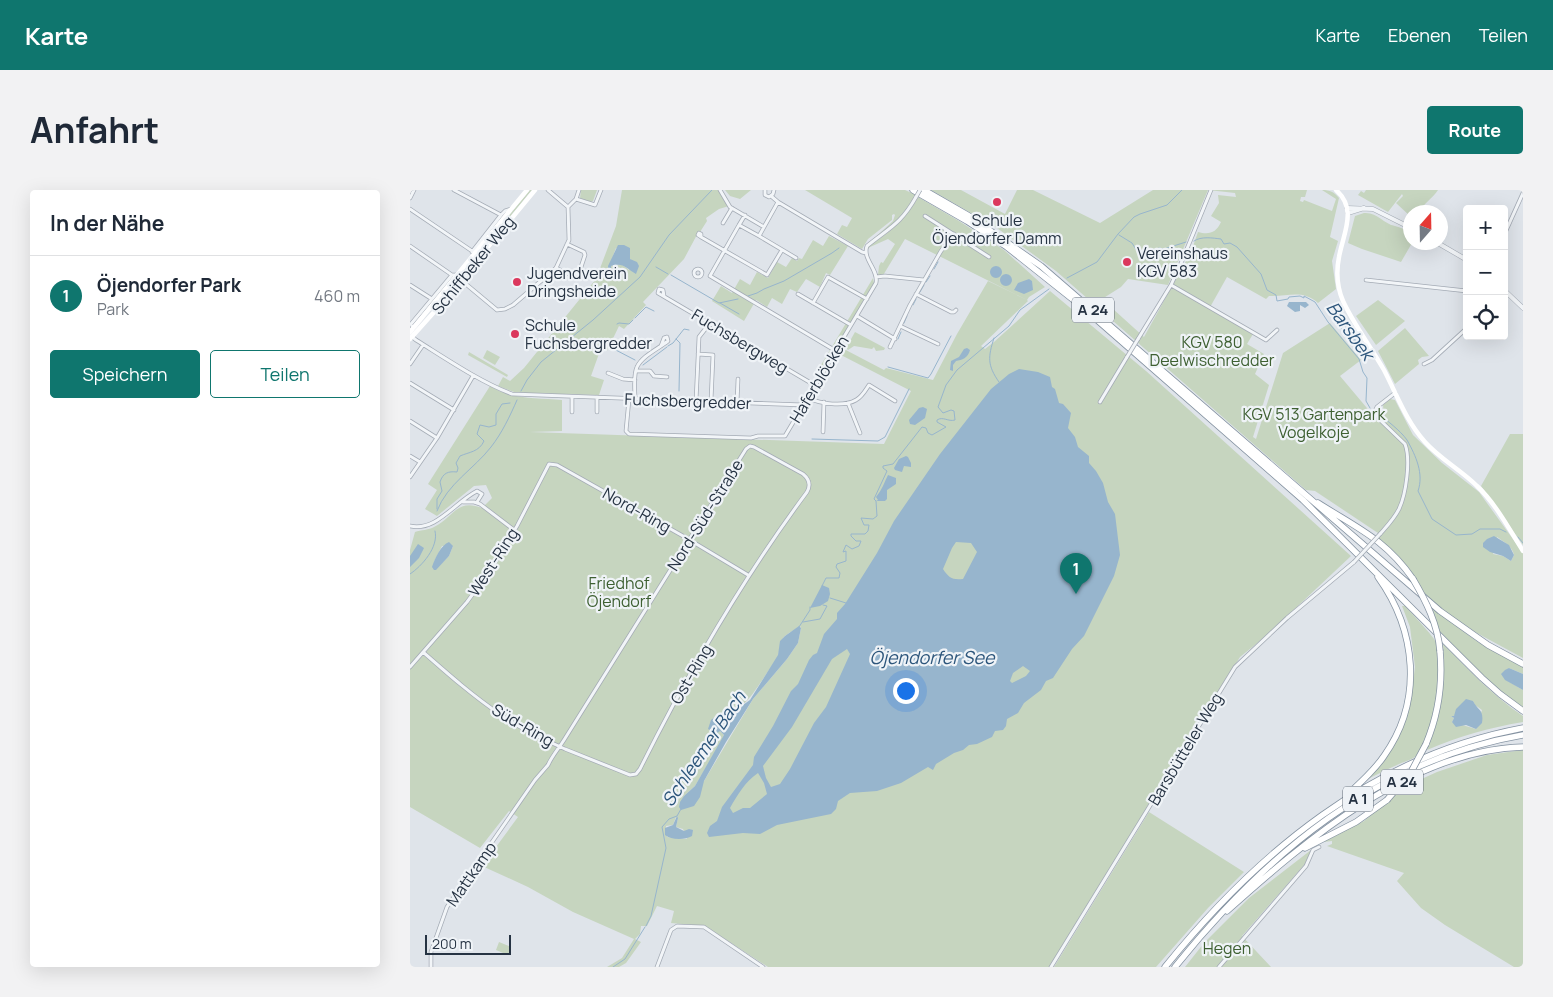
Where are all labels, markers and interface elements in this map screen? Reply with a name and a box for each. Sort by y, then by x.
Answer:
text: Karte [25,19,88,52]
text: Karte [1316,23,1360,47]
text: Ebenen [1388,23,1451,47]
text: Teilen [1479,23,1528,47]
text: Anfahrt [30,106,159,154]
button: Route [1427,106,1523,154]
marker: Schule Öjendorfer Damm [991,196,1003,208]
north arrow [1403,205,1448,250]
map controls [1463,205,1508,340]
button: + [1463,205,1508,250]
text: In der Nähe [50,209,164,237]
place label: Schule Öjendorfer Damm [932,209,1062,249]
street label: Schiffbeker Weg [426,211,520,319]
place label: Vereinshaus KGV 583 [1137,242,1228,282]
button: − [1463,250,1508,295]
marker: Vereinshaus KGV 583 [1121,256,1133,268]
place label: Jugendverein Dringsheide [527,262,627,302]
text: Öjendorfer Park [97,272,241,298]
marker: Jugendverein Dringsheide [511,276,523,288]
text: 1 [62,285,70,307]
text: 460 m [314,285,360,307]
button: locate [1463,295,1508,340]
water label: Barsbek [1321,296,1382,367]
text: Park [97,298,129,320]
road number: A 24 [1072,298,1114,322]
street label: Fuchsbergweg [688,304,792,378]
place label: Schule Fuchsbergredder [525,314,652,354]
marker: Schule Fuchsbergredder [509,328,521,340]
street label: Haferblöcken [784,331,854,427]
park label: KGV 580 Deelwischredder [1150,331,1275,371]
button: Speichern [50,350,200,398]
button: Teilen [210,350,360,398]
street label: Fuchsbergredder [624,388,752,414]
park label: KGV 513 Gartenpark Vogelkoje [1243,403,1386,443]
street label: Nord-Süd-Straße [662,455,748,575]
street label: Nord-Ring [599,482,675,538]
street label: West-Ring [463,523,523,601]
pin: 1 [1060,553,1092,594]
park label: Friedhof Öjendorf [587,572,652,612]
street label: Ost-Ring [665,640,717,708]
water label: Öjendorfer See [870,645,996,669]
your location [893,678,919,704]
water label: Schleemer Bach [656,685,751,811]
street label: Barsbütteler Weg [1143,689,1227,809]
street label: Süd-Ring [488,698,558,752]
road number: A 24 [1381,770,1423,794]
road number: A 1 [1343,786,1373,812]
street label: Mattkamp [441,837,501,911]
scale bar [425,932,511,955]
text: 200 m [432,934,472,953]
park label: Hegen [1203,937,1251,959]

